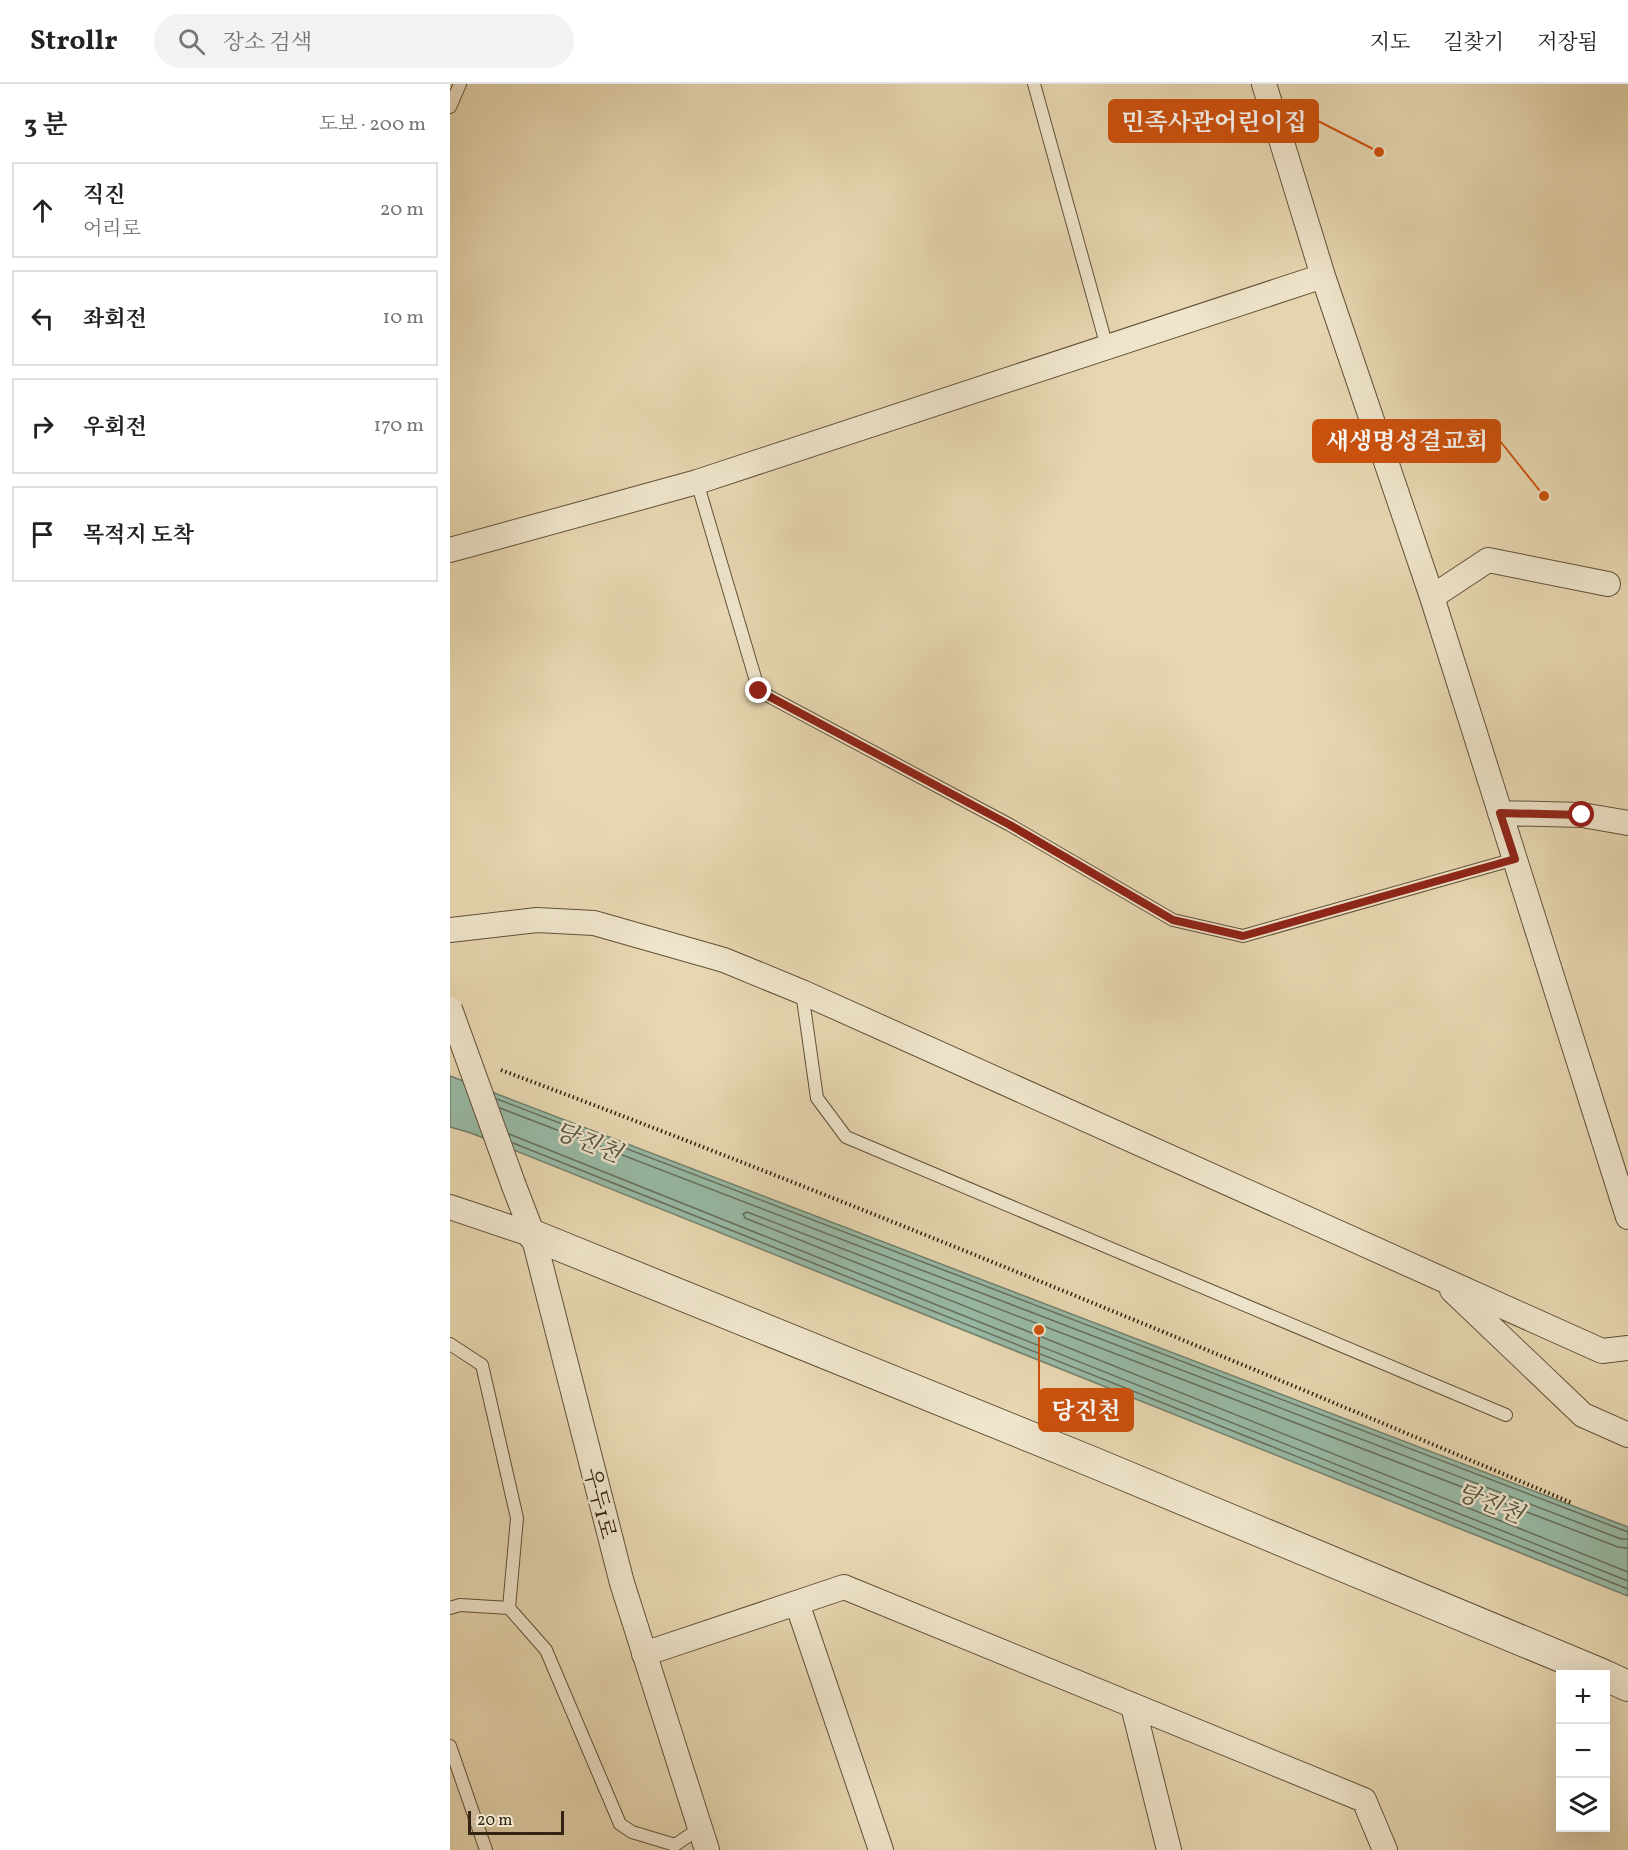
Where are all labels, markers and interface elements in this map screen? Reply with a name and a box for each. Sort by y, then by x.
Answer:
search box [154,14,574,68]
text: Strollr [30,22,118,61]
icon: search [175,25,208,58]
text: 장소 검색 [223,28,312,59]
text: 지도 [1370,29,1410,58]
text: 길찾기 [1443,29,1504,58]
text: 저장됨 [1537,29,1598,58]
callout: 민족사관어린이집 [1109,100,1318,142]
text: 민족사관어린이집 [1121,107,1307,141]
text: 3 분 [24,108,68,144]
text: 도보 · 200 m [319,111,426,139]
text: 직진 [83,181,126,212]
icon: ahead [26,194,59,227]
text: 20 m [380,196,424,224]
text: 어리로 [83,216,141,244]
icon: left [26,302,59,335]
text: 10 m [383,304,424,332]
text: 좌회전 [83,305,147,336]
icon: right [26,410,59,443]
text: 170 m [374,412,424,440]
text: 우회전 [83,413,147,444]
callout: 새생명성결교회 [1313,420,1500,462]
text: 새생명성결교회 [1326,426,1488,460]
icon: arrive [26,518,59,551]
text: 목적지 도착 [83,521,194,552]
route end [745,677,771,703]
route start [1568,801,1594,827]
water label: 당진천 [549,1115,628,1173]
callout: 당진천 [1039,1389,1133,1431]
text: 당진천 [1051,1396,1121,1430]
street label: 우두1로 [575,1465,622,1542]
water label: 당진천 [1451,1476,1530,1534]
map controls [1556,1670,1610,1832]
button: + [1556,1670,1610,1724]
button: − [1556,1724,1610,1778]
button: layers [1556,1778,1610,1832]
scale bar [468,1808,564,1836]
text: 20 m [477,1810,512,1832]

